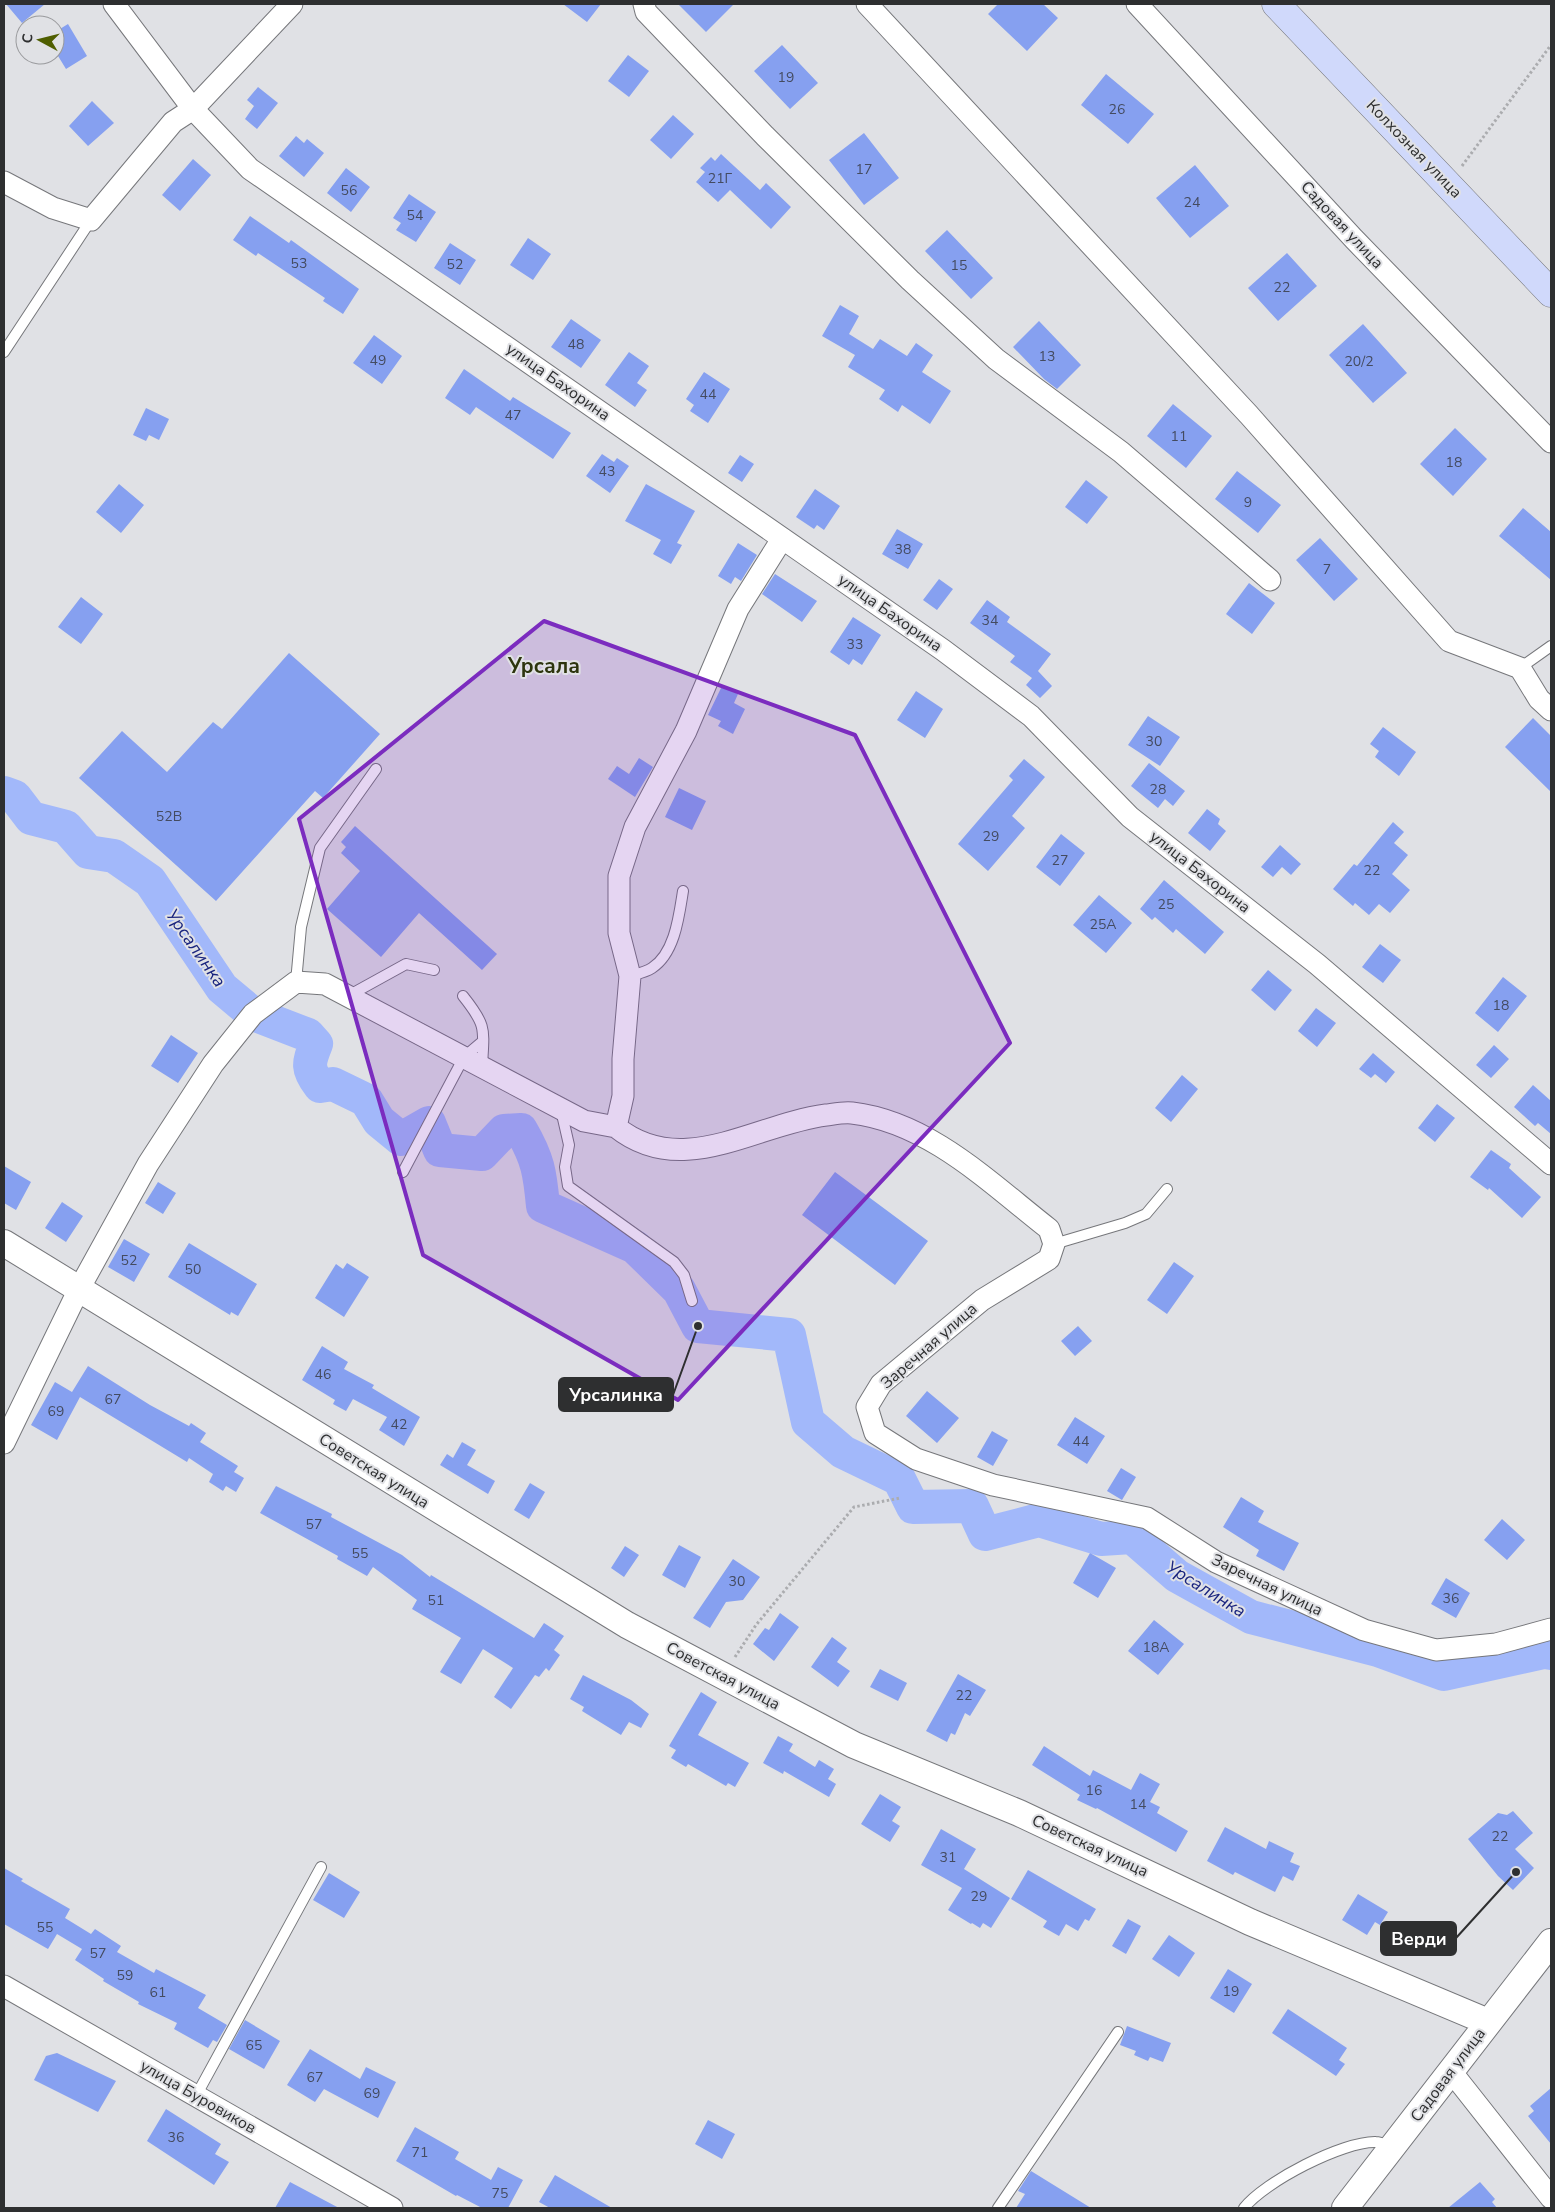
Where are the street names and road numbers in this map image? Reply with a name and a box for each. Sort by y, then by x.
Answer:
street label: Колхозная улица [1361,95,1467,203]
street label: Садовая улица [1296,176,1388,274]
street label: улица Бахорина [502,338,614,426]
street label: улица Бахорина [834,569,946,657]
street label: улица Бахорина [1145,826,1255,918]
street label: Заречная улица [876,1298,982,1394]
street label: Советская улица [315,1428,433,1514]
street label: Заречная улица [1208,1549,1326,1621]
street label: Советская улица [662,1637,784,1715]
street label: Советская улица [1028,1809,1152,1883]
street label: Садовая улица [1405,2023,1491,2127]
street label: улица Буровиков [136,2055,260,2139]

